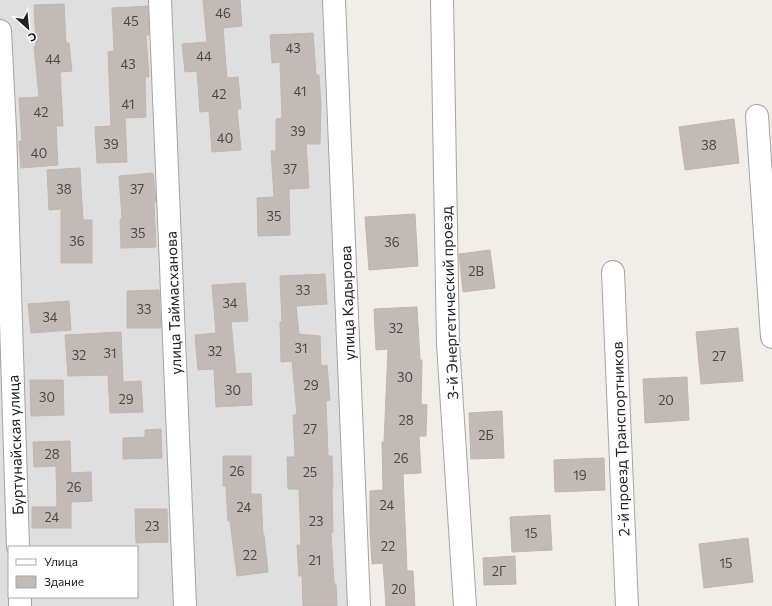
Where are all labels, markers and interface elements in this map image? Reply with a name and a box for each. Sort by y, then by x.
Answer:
house number: 46 [215,5,231,21]
north arrow [8,8,48,48]
house number: 45 [123,13,139,29]
text: С [26,30,39,45]
house number: 43 [285,40,301,56]
house number: 44 [196,48,212,64]
house number: 44 [45,51,61,67]
house number: 43 [120,56,136,72]
house number: 41 [294,83,306,99]
house number: 42 [212,86,226,102]
house number: 41 [122,96,134,112]
house number: 42 [34,104,48,120]
house number: 39 [290,123,306,139]
house number: 40 [217,130,233,146]
house number: 39 [103,136,119,152]
house number: 38 [701,137,717,153]
house number: 40 [31,145,47,161]
house number: 37 [283,161,297,177]
house number: 38 [56,181,72,197]
house number: 37 [130,181,144,197]
street label: 3-й Энергетический проезд [437,206,461,400]
house number: 35 [267,208,281,224]
house number: 35 [131,225,145,241]
street label: улица Таймасханова [162,231,184,375]
house number: 36 [69,233,85,249]
house number: 36 [384,234,400,250]
street label: улица Кадырова [336,245,358,361]
house number: 2В [468,263,484,279]
house number: 33 [296,282,310,298]
house number: 34 [222,295,238,311]
house number: 33 [137,301,151,317]
house number: 34 [42,309,58,325]
house number: 32 [389,320,403,336]
house number: 31 [295,340,307,356]
street label: 2-й проезд Транспортников [608,341,632,537]
house number: 32 [208,343,222,359]
house number: 31 [104,345,116,361]
house number: 32 [72,347,86,363]
house number: 27 [712,348,726,364]
house number: 30 [397,369,413,385]
street label: Буртунайская улица [4,375,26,515]
house number: 29 [303,377,319,393]
house number: 30 [225,382,241,398]
house number: 30 [39,389,55,405]
house number: 29 [118,391,134,407]
house number: 20 [658,392,674,408]
house number: 28 [398,412,414,428]
house number: 27 [303,421,317,437]
house number: 2Б [478,427,494,443]
house number: 28 [44,446,60,462]
house number: 26 [393,450,409,466]
house number: 26 [229,463,245,479]
house number: 25 [303,464,317,480]
house number: 19 [573,467,587,483]
house number: 26 [66,479,82,495]
house number: 24 [380,497,395,513]
house number: 24 [237,499,252,515]
house number: 24 [45,509,60,525]
house number: 23 [309,513,323,529]
house number: 23 [145,518,159,534]
house number: 15 [524,525,538,541]
house number: 22 [381,538,395,554]
legend [8,546,138,598]
house number: 22 [243,547,257,563]
house number: 21 [309,552,321,568]
text: Улица [44,554,78,568]
house number: 15 [719,555,733,571]
house number: 2Г [492,563,506,579]
text: Здание [44,574,84,588]
house number: 20 [391,581,407,597]

